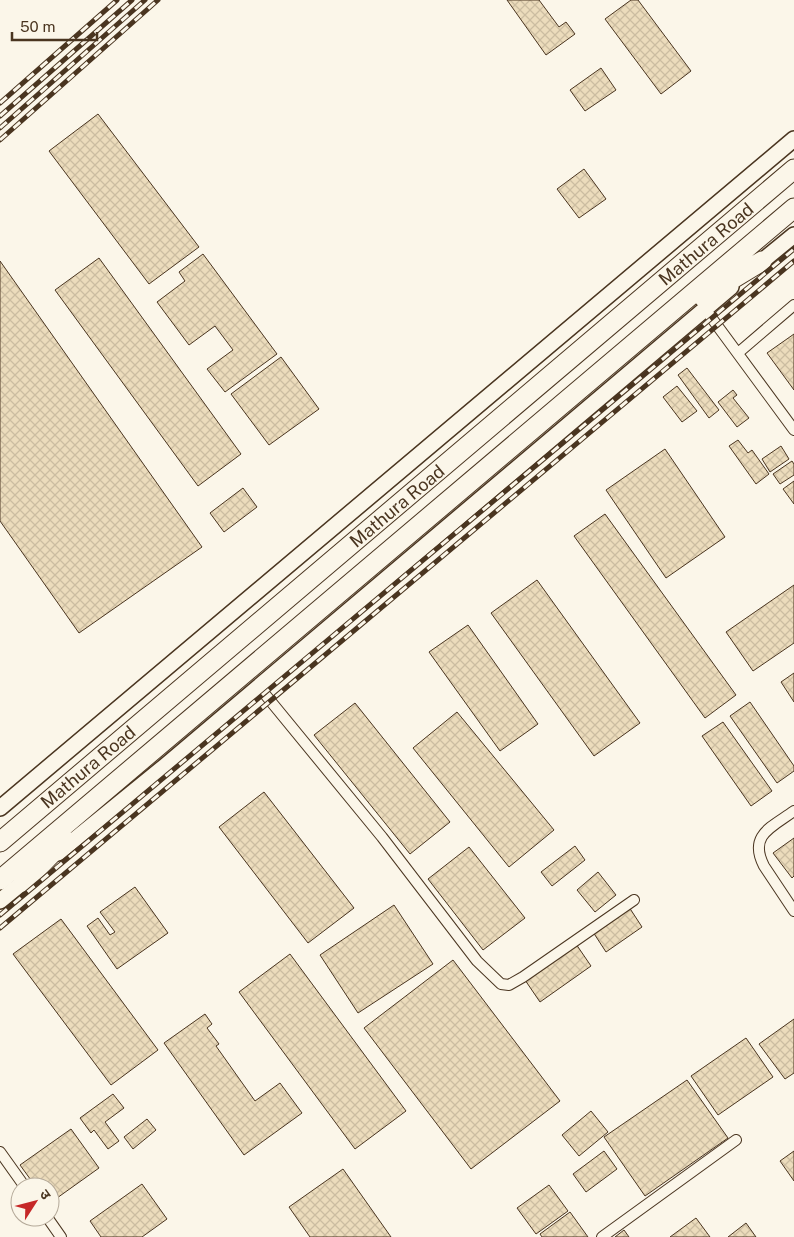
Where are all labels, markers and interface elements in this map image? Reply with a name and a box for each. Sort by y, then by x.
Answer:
scale bar [12,10,98,42]
text: 50 m [20,18,55,35]
street label: Mathura Road [654,198,758,290]
street label: Mathura Road [345,460,449,552]
street label: Mathura Road [36,721,140,813]
north arrow [10,1177,60,1227]
text: उ [37,1186,55,1203]

